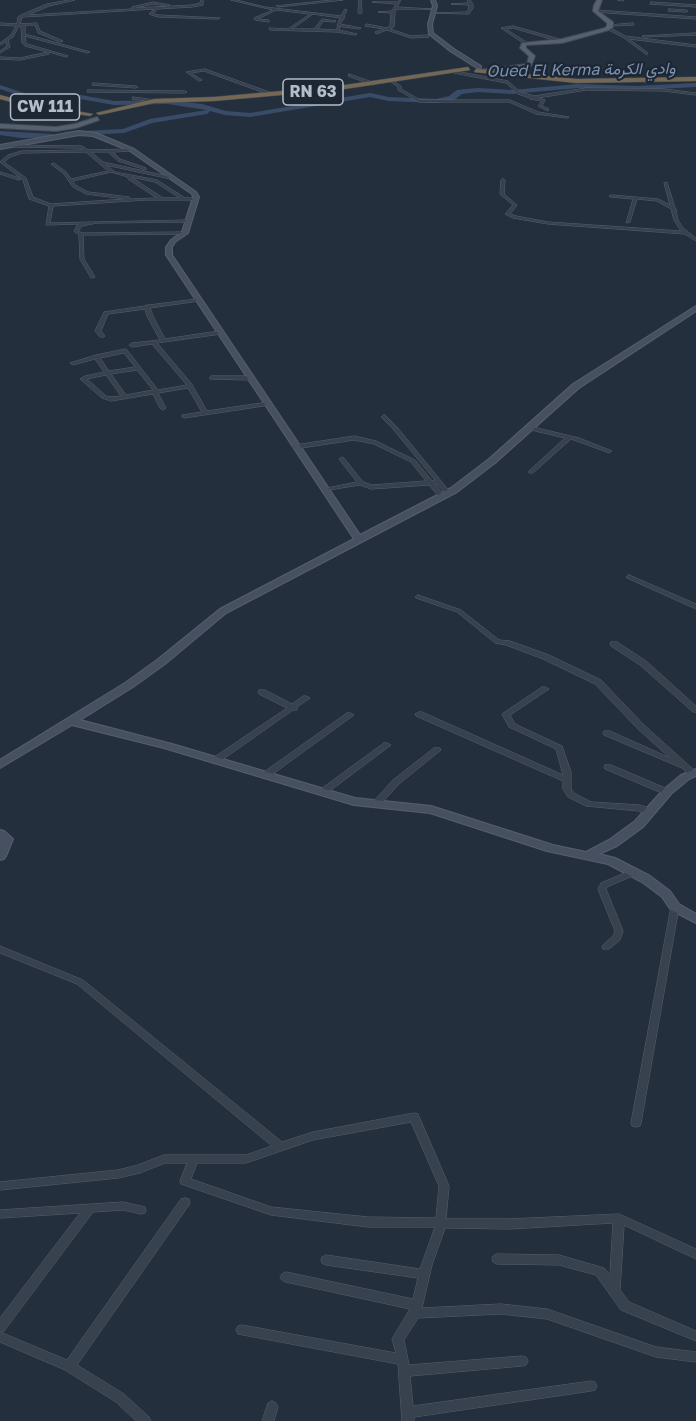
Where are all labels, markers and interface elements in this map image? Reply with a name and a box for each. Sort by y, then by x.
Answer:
water label: Oued El Kerma وادي الكرمة [486,59,676,81]
road number: RN 63 [283,79,343,105]
road number: CW 111 [10,94,80,120]

